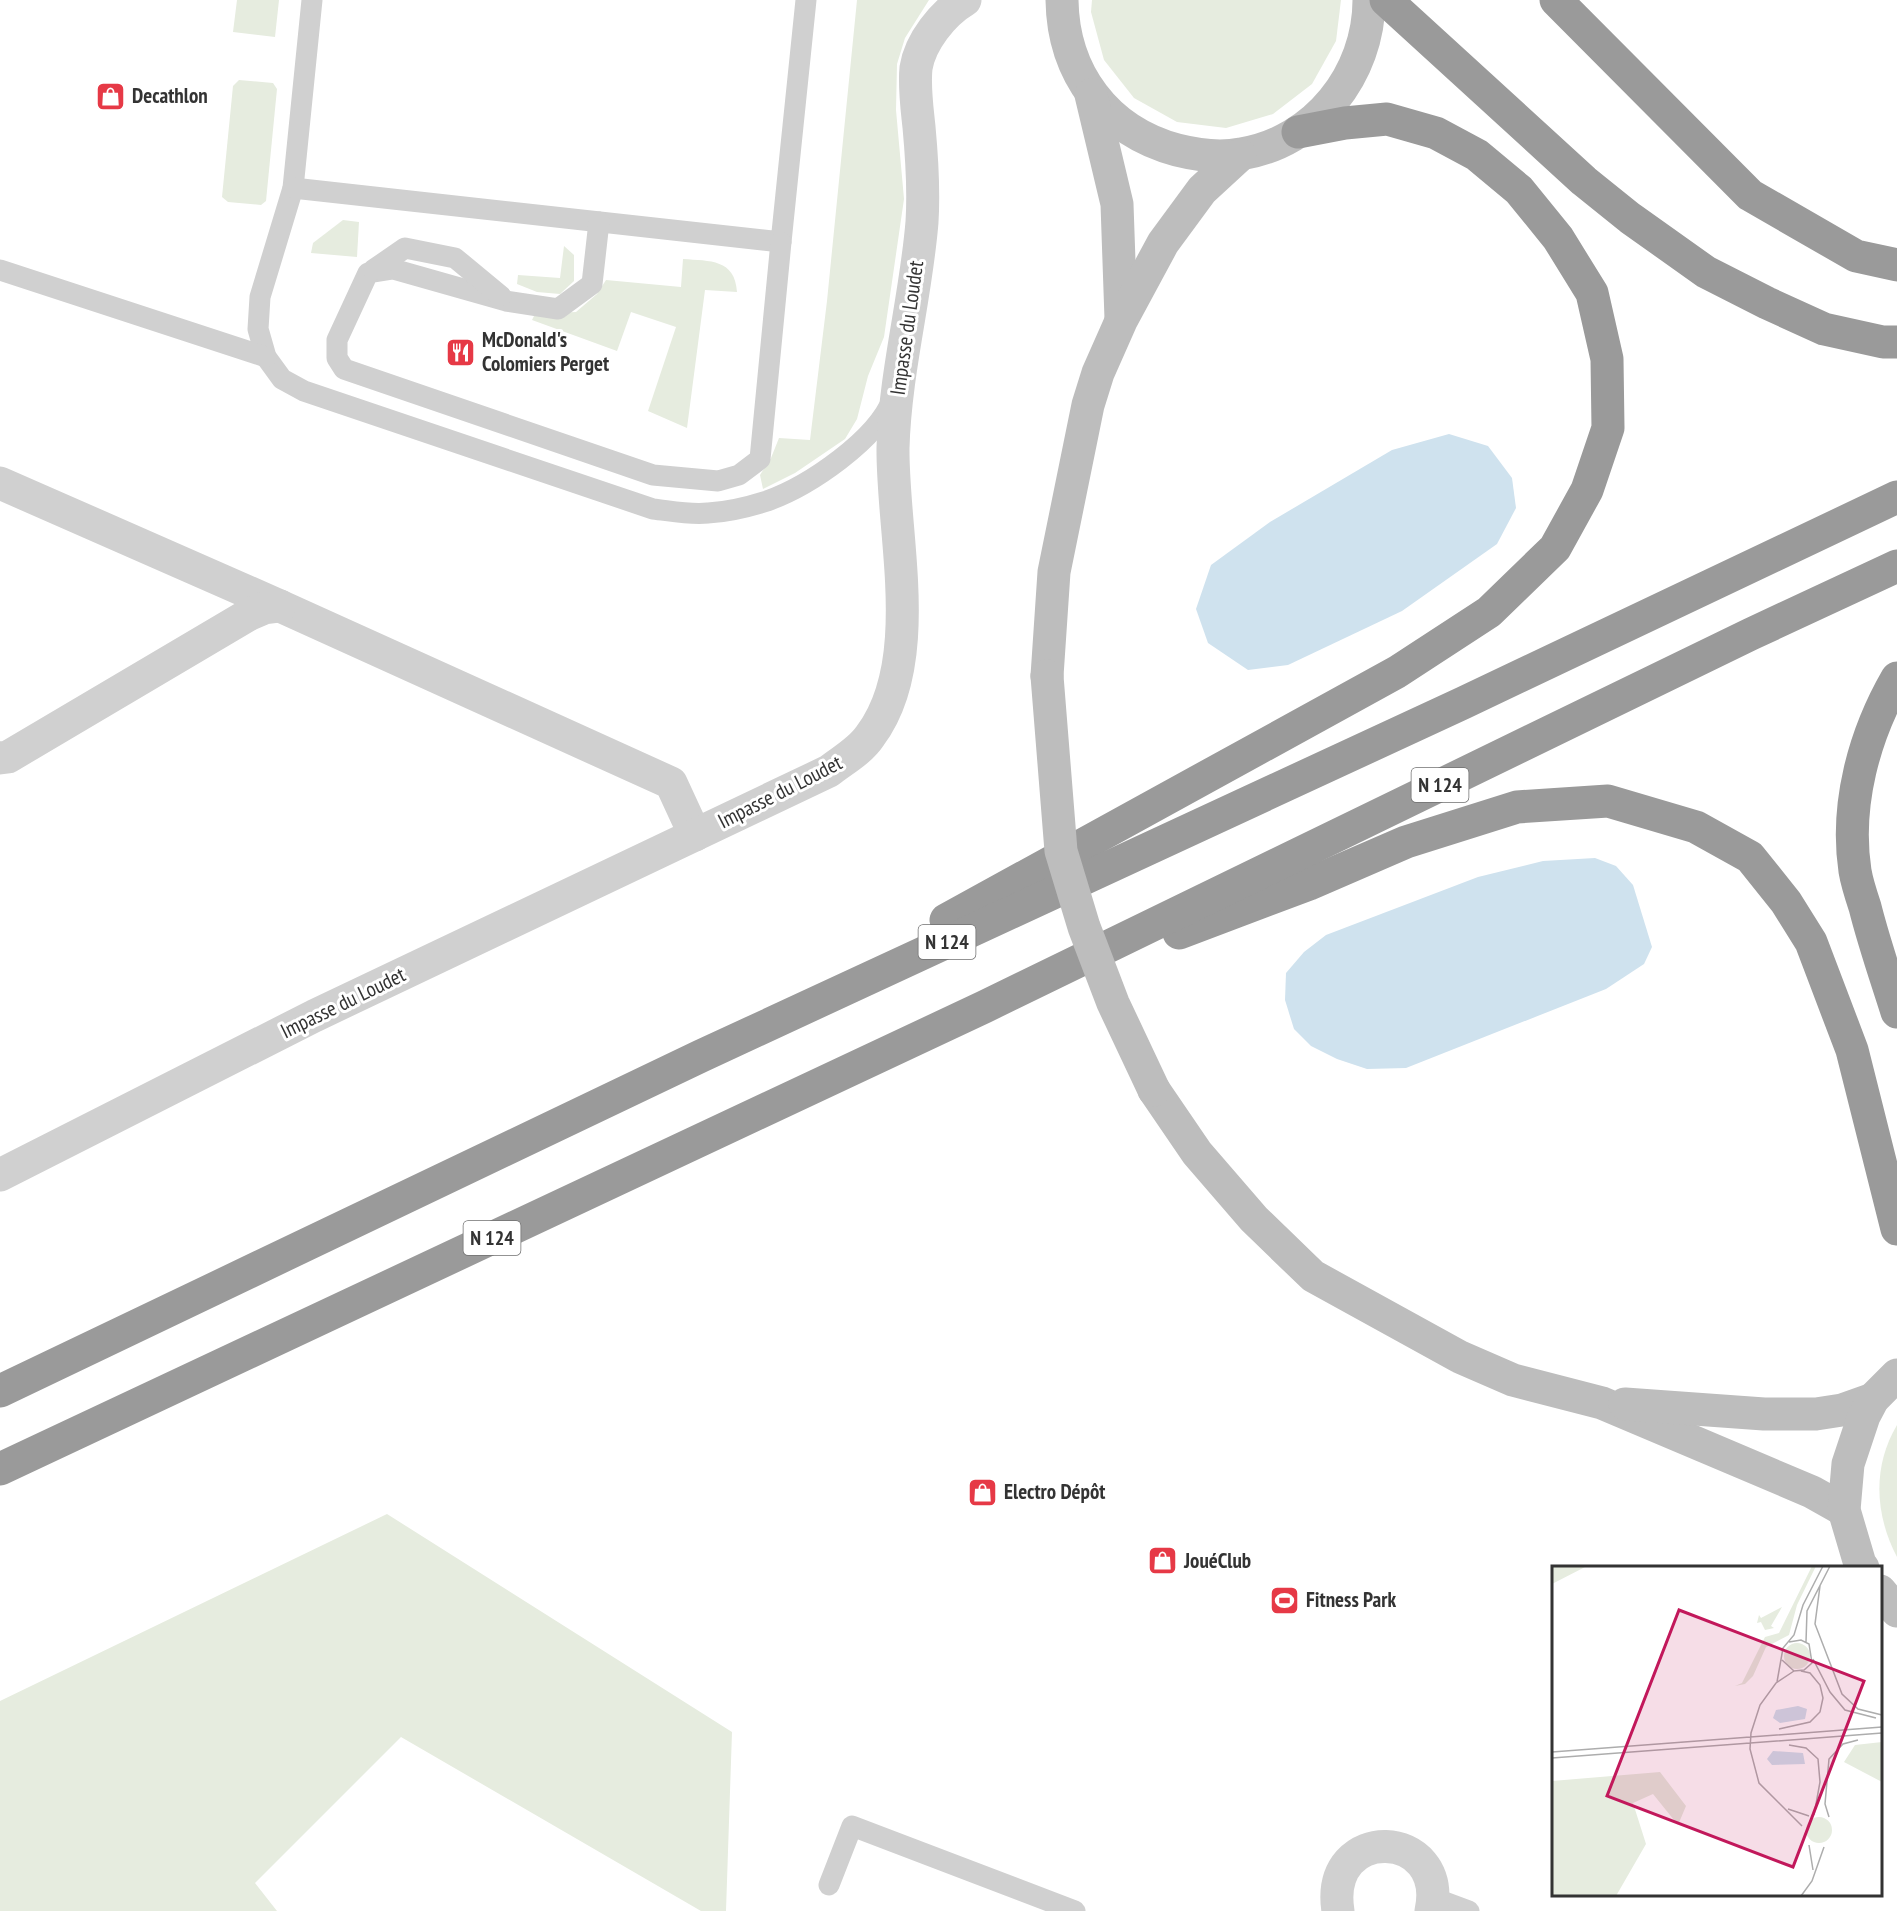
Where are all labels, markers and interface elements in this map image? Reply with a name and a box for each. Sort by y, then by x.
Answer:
shop icon: Decathlon [95,80,127,112]
place label: Decathlon [132,82,208,109]
street label: Impasse du Loudet [884,259,929,397]
place label: McDonald's Colomiers Perget [482,326,609,377]
restaurant icon: McDonald's Colomiers Perget [445,336,477,368]
street label: Impasse du Loudet [713,749,847,834]
road number: N 124 [1412,768,1468,802]
road number: N 124 [918,925,976,959]
street label: Impasse du Loudet [276,961,410,1044]
road number: N 124 [464,1221,520,1255]
shop icon: Electro Dépôt [967,1476,999,1508]
place label: Electro Dépôt [1004,1478,1105,1505]
shop icon: JouéClub [1147,1545,1179,1577]
place label: JouéClub [1183,1547,1251,1574]
inset map [1552,1566,1882,1896]
sports icon: Fitness Park [1269,1584,1301,1616]
place label: Fitness Park [1306,1586,1396,1613]

